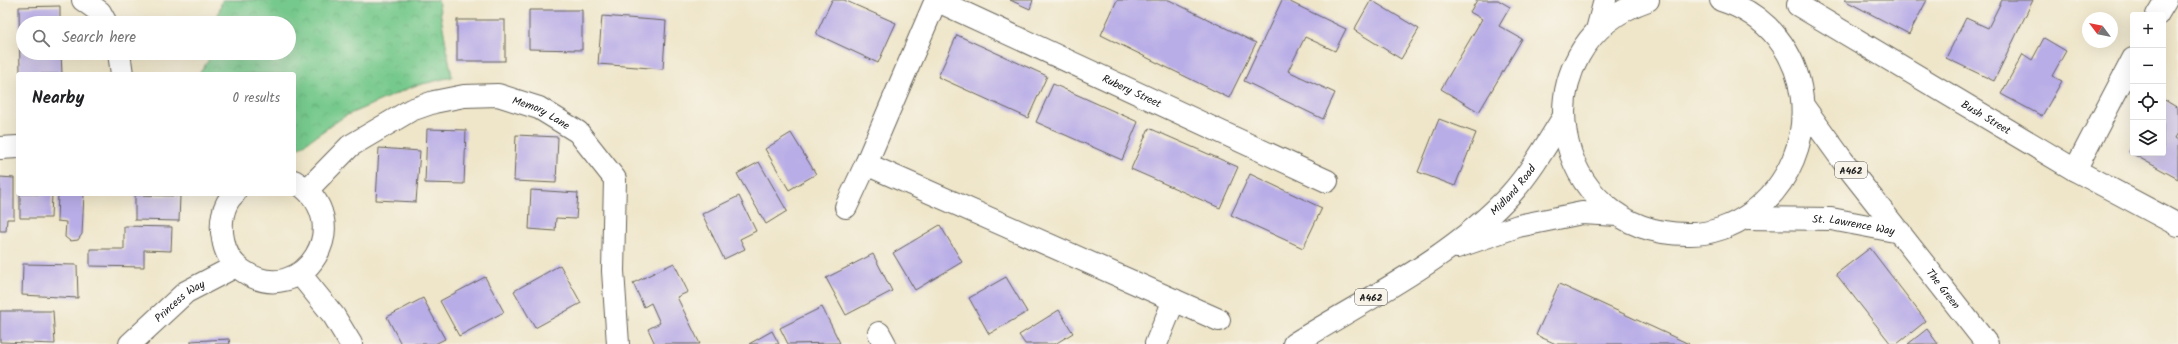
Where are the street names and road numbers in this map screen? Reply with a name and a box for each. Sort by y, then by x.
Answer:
street label: Rubery Street [1099,70,1165,113]
street label: Memory Lane [510,92,573,135]
street label: Bush Street [1957,96,2015,140]
street label: Midland Road [1486,161,1541,220]
road number: A462 [1835,162,1867,178]
street label: St. Lawrence Way [1812,211,1897,241]
street label: The Green [1921,265,1964,314]
street label: Princess Way [151,275,209,327]
road number: A462 [1355,289,1387,305]

